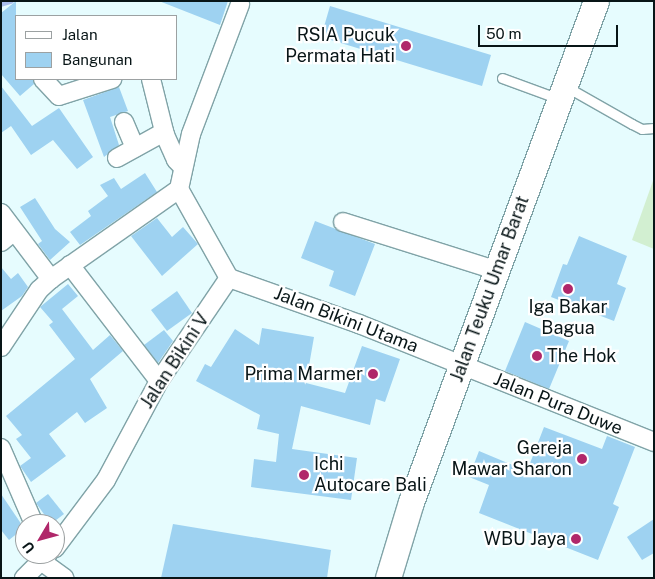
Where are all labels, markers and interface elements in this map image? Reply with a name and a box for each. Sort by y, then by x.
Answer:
legend [15,15,178,80]
scale bar [480,15,620,47]
place label: RSIA Pucuk Permata Hati [285,25,395,68]
text: 50 m [486,25,521,42]
text: Jalan [62,26,98,43]
marker: RSIA Pucuk Permata Hati [399,39,413,53]
text: Bangunan [62,51,133,68]
street label: Jalan Teuku Umar Barat [446,193,534,385]
street label: Jalan Bikini Utama [271,283,421,357]
marker: Iga Bakar Bagua [562,283,574,295]
place label: Iga Bakar Bagua [528,297,608,340]
street label: Jalan Bikini V [136,309,214,413]
place label: The Hok [547,345,617,367]
marker: The Hok [531,350,543,362]
place label: Prima Marmer [244,363,363,385]
marker: Prima Marmer [367,368,379,380]
street label: Jalan Pura Duwe [490,368,626,440]
place label: Gereja Mawar Sharon [451,438,572,480]
marker: Gereja Mawar Sharon [576,453,588,465]
place label: Ichi Autocare Bali [314,454,427,496]
marker: Ichi Autocare Bali [298,469,310,481]
north arrow [15,514,65,564]
place label: WBU Jaya [484,528,566,550]
marker: WBU Jaya [570,533,582,545]
text: U [19,539,38,556]

